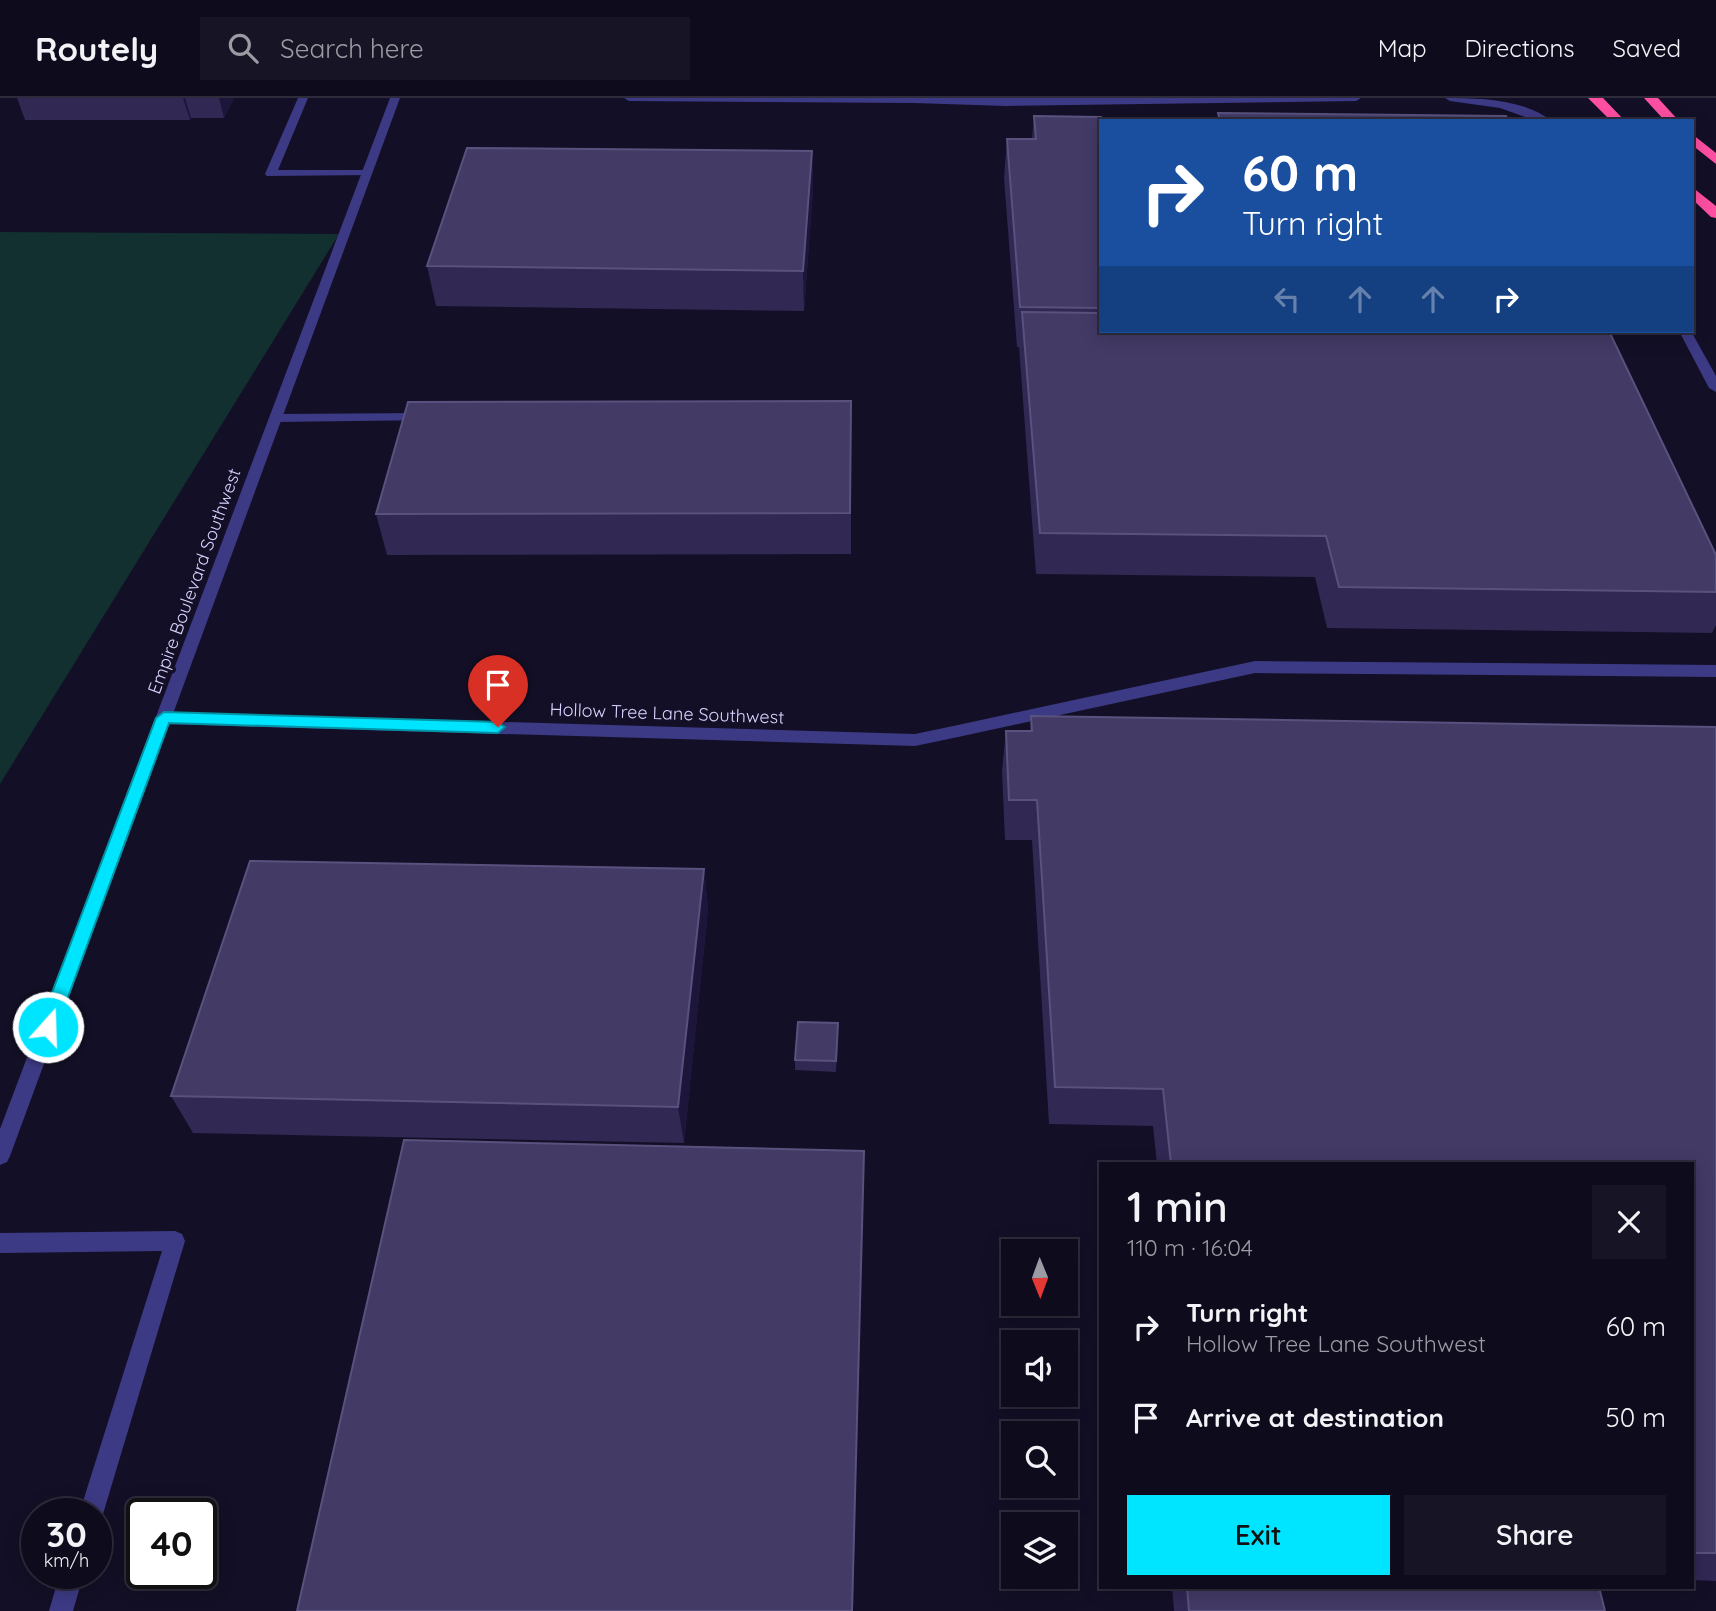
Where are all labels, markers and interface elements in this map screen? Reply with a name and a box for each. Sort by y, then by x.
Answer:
search box [200,17,690,80]
text: Routely [35,28,158,69]
icon: search [224,29,262,67]
text: Search here [280,32,424,65]
text: Map [1378,33,1427,63]
text: Directions [1465,33,1575,63]
text: Saved [1613,33,1681,63]
text: 60 m [1242,142,1358,203]
icon: right [1127,147,1218,238]
text: Turn right [1242,203,1383,243]
icon: left [1268,280,1306,318]
icon: ahead [1341,280,1379,318]
icon: ahead [1414,280,1452,318]
icon: right [1487,280,1525,318]
street label: Empire Boulevard Southwest [142,465,246,697]
pin [468,655,528,727]
icon: arrive [479,666,517,704]
street label: Hollow Tree Lane Southwest [549,697,785,729]
position arrow [11,990,85,1064]
text: 1 min [1127,1180,1228,1233]
button: close [1592,1185,1666,1259]
text: 110 m · 16:04 [1127,1233,1253,1262]
north arrow [1001,1239,1078,1316]
map controls [1001,1239,1078,1589]
text: Turn right [1186,1296,1308,1329]
icon: right [1127,1308,1165,1346]
text: 60 m [1606,1310,1666,1343]
text: Hollow Tree Lane Southwest [1186,1329,1486,1358]
button: sound [1001,1330,1078,1407]
icon: arrive [1127,1399,1165,1437]
text: Arrive at destination [1186,1401,1444,1434]
text: 50 m [1606,1401,1666,1434]
button: search [1001,1421,1078,1498]
button: Exit [1127,1495,1390,1575]
button: Share [1404,1495,1666,1575]
speed limit sign: 40 [126,1498,217,1589]
text: 30 [46,1512,87,1556]
button: layers [1001,1512,1078,1589]
text: km/h [44,1549,89,1572]

